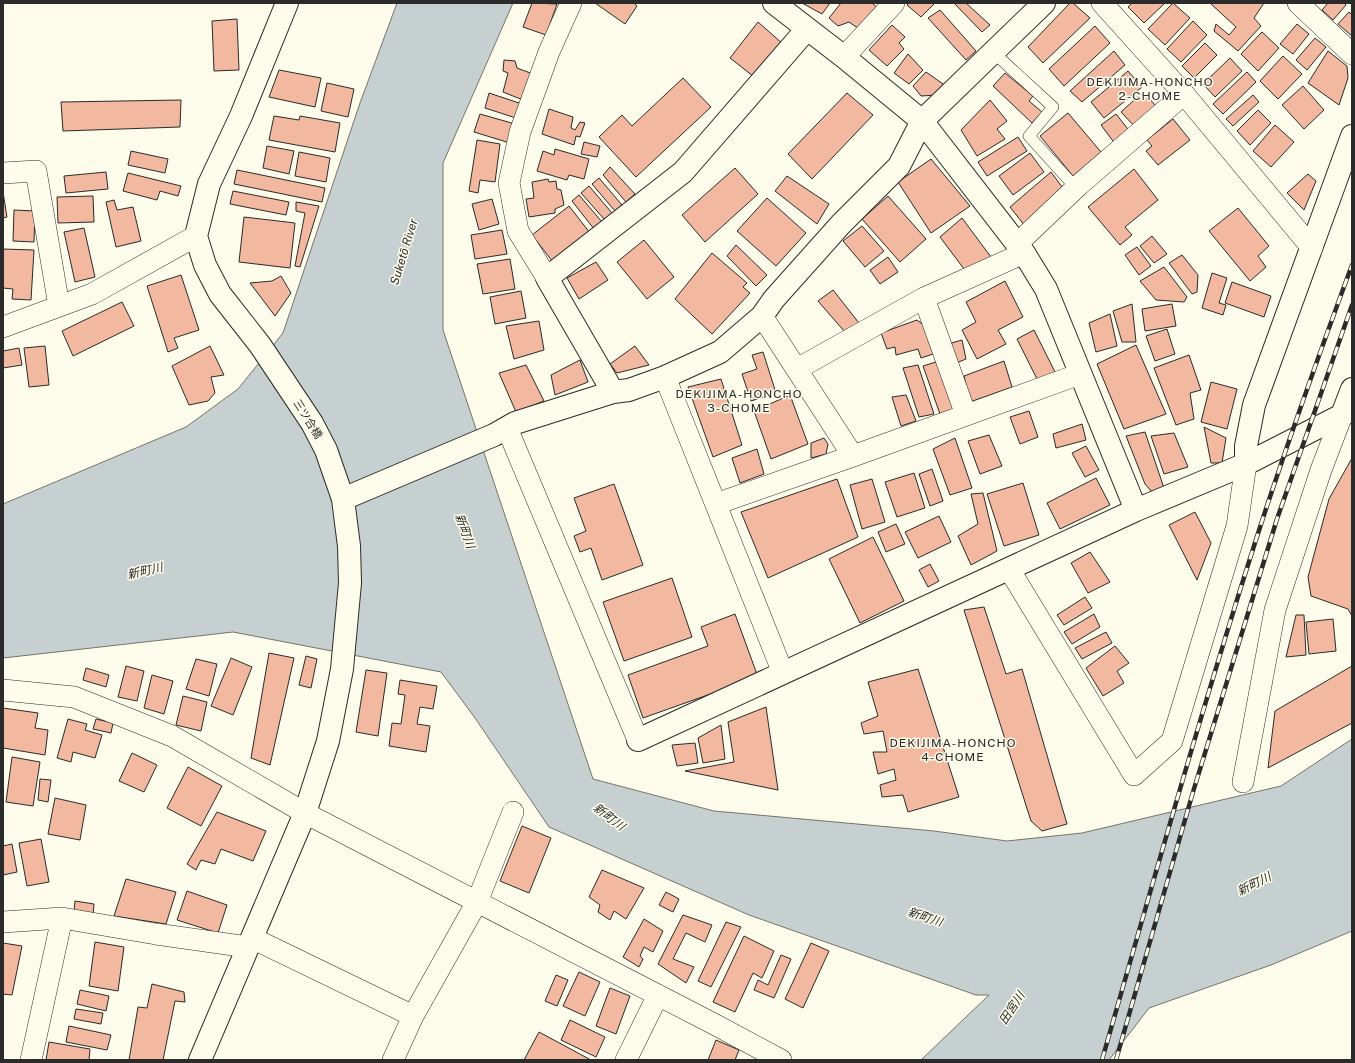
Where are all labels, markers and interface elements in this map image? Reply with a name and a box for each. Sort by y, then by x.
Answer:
district label: DEKIJIMA-HONCHO 2-CHOME [1086,75,1214,103]
water label: Suketō River [387,217,421,287]
district label: DEKIJIMA-HONCHO 3-CHOME [675,387,803,415]
street label: 三ツ合橋 [291,397,325,441]
water label: 新町川 [452,512,478,552]
water label: 新町川 [126,560,166,582]
district label: DEKIJIMA-HONCHO 4-CHOME [889,736,1017,764]
water label: 新町川 [590,801,629,835]
water label: 新町川 [1235,869,1275,898]
water label: 新町川 [906,905,946,930]
water label: 田宮川 [996,987,1029,1027]

